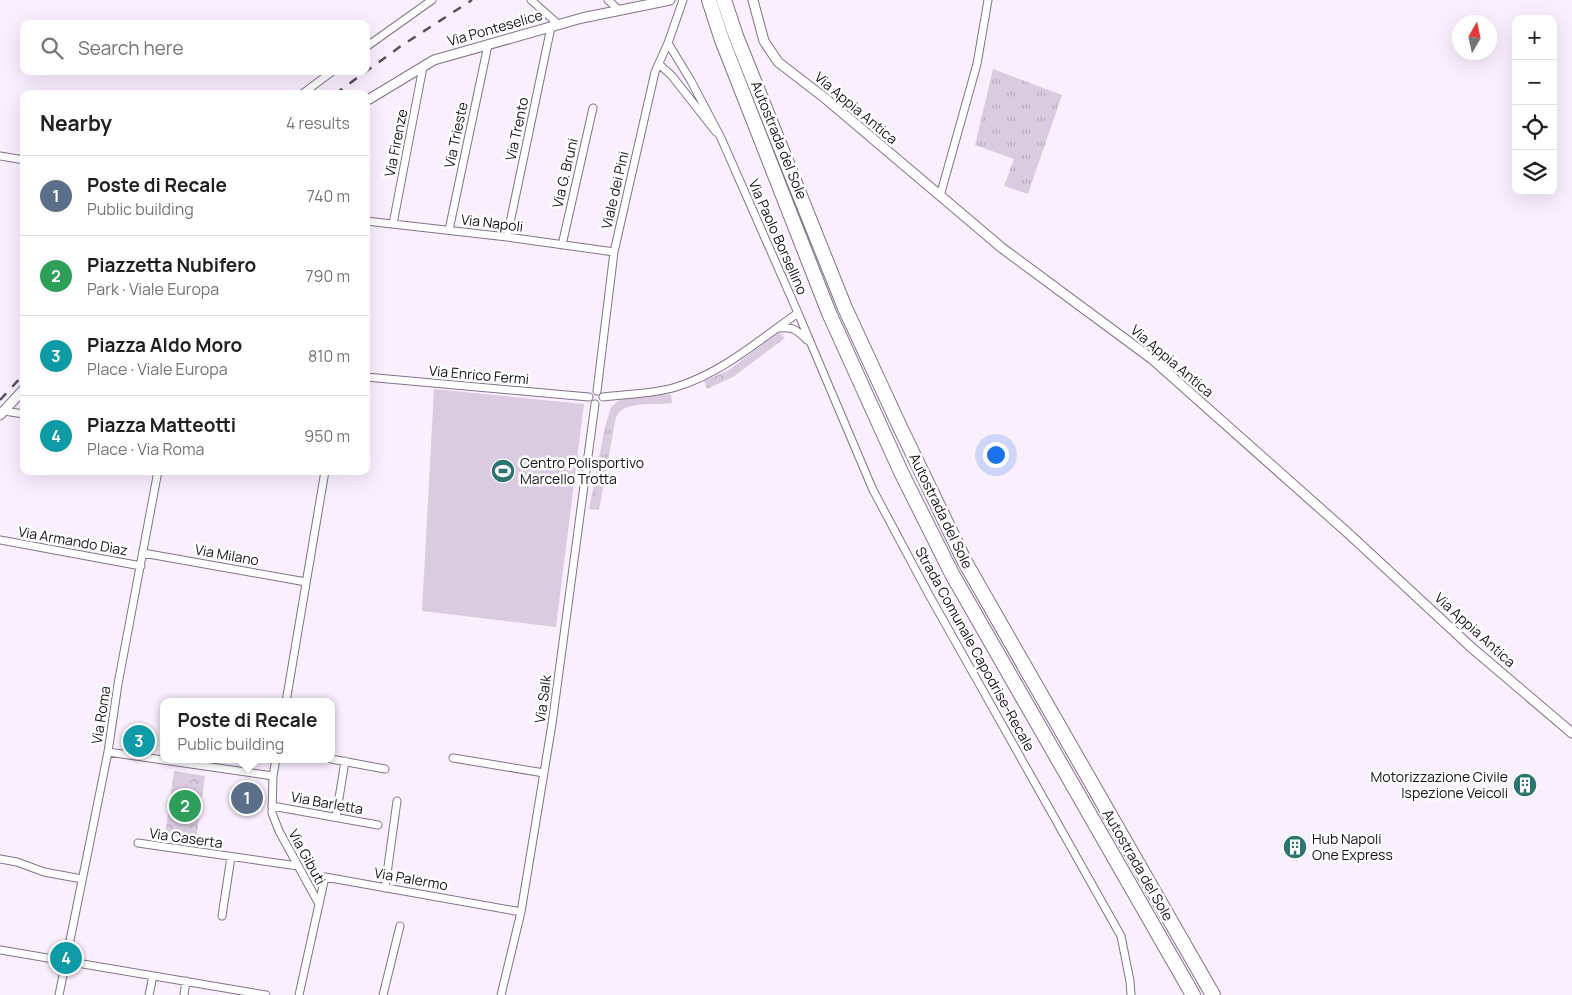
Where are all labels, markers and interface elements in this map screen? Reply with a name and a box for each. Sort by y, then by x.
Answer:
street label: Via Ponteselice [445,5,545,50]
north arrow [1452,15,1497,60]
map controls [1512,15,1557,195]
button: + [1512,15,1557,60]
search box [20,20,370,75]
icon: search [38,34,66,62]
text: Search here [78,35,184,61]
button: − [1512,60,1557,105]
street label: Via Appia Antica [811,67,902,148]
street label: Autostrada del Sole [747,78,812,202]
street label: Via Trento [501,95,533,162]
street label: Via Trieste [439,100,472,170]
button: locate [1512,105,1557,150]
street label: Via Firenze [380,107,411,178]
text: Nearby [40,109,112,137]
text: 4 results [286,112,350,134]
street label: Via G. Bruni [547,136,582,210]
street label: Viale dei Pini [596,149,633,231]
button: layers [1512,150,1557,195]
text: Poste di Recale [87,172,227,198]
street label: Via Paolo Borsellino [745,176,812,297]
text: 1 [52,185,60,207]
text: 740 m [307,185,350,207]
text: Public building [87,198,194,220]
street label: Via Napoli [460,209,524,236]
text: Piazzetta Nubifero [87,252,256,278]
text: 2 [51,265,61,287]
text: 790 m [306,265,350,287]
text: Park · Viale Europa [87,278,219,300]
street label: Via Appia Antica [1127,320,1218,401]
text: Piazza Aldo Moro [87,332,242,358]
text: 3 [51,345,61,367]
text: 810 m [308,345,350,367]
text: Place · Viale Europa [87,358,228,380]
street label: Via Enrico Fermi [428,361,530,388]
text: Piazza Matteotti [87,412,236,438]
text: 4 [51,425,61,447]
text: 950 m [304,425,350,447]
text: Place · Via Roma [87,438,204,460]
your location [983,442,1009,468]
street label: Autostrada del Sole [905,450,978,572]
place label: Centro Polisportivo Marcello Trotta [520,453,644,488]
sports icon: Centro Polisportivo Marcello Trotta [490,458,516,484]
street label: Via Armando Dìaz [17,522,129,560]
street label: Via Milano [194,540,261,569]
street label: Strada Comunale Capodrise-Recale [911,543,1040,754]
street label: Via Appia Antica [1431,588,1520,671]
street label: Via Salk [530,672,555,724]
street label: Via Roma [87,684,114,745]
popup [160,698,335,763]
text: Poste di Recale [177,707,318,733]
pin: 3 [123,722,155,760]
text: Public building [177,733,284,755]
place label: Motorizzazione Civile Ispezione Veicoli [1371,767,1508,802]
building icon: Motorizzazione Civile Ispezione Veicoli [1512,772,1538,798]
pin: 1 [231,779,263,817]
pin: 2 [169,787,201,825]
street label: Via Barletta [289,787,365,818]
street label: Autostrada del Sole [1099,805,1178,924]
street label: Via Caserta [148,823,224,852]
street label: Via Gibuti [284,826,330,888]
place label: Hub Napoli One Express [1312,829,1393,864]
building icon: Hub Napoli One Express [1282,834,1308,860]
street label: Via Palermo [373,863,449,894]
pin: 4 [50,939,82,977]

